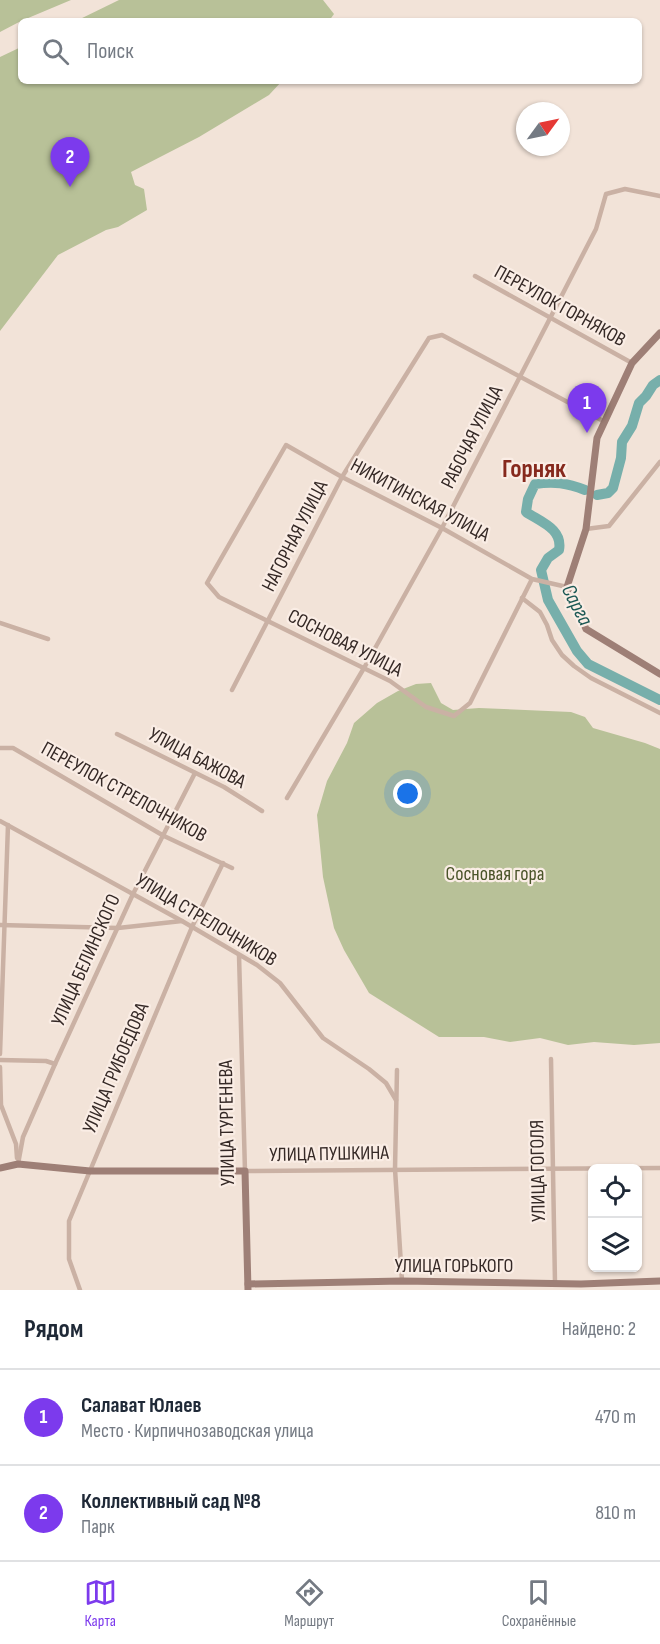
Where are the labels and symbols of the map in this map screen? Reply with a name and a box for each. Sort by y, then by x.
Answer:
north arrow [516,102,570,156]
pin: 2 [50,138,90,187]
street label: ПЕРЕУЛОК ГОРНЯКОВ [490,260,630,352]
street label: РАБОЧАЯ УЛИЦА [436,381,508,492]
pin: 1 [568,384,606,433]
street label: НИКИТИНСКАЯ УЛИЦА [346,453,494,547]
district label: Горняк [502,454,566,485]
street label: НАГОРНАЯ УЛИЦА [257,476,333,596]
water label: Сарга [556,580,598,630]
street label: СОСНОВАЯ УЛИЦА [284,604,407,682]
street label: УЛИЦА БАЖОВА [144,722,250,794]
street label: ПЕРЕУЛОК СТРЕЛОЧНИКОВ [37,737,211,848]
your location [393,779,422,808]
park label: Сосновая гора [446,862,544,886]
street label: УЛИЦА СТРЕЛОЧНИКОВ [131,868,281,972]
street label: УЛИЦА БЕЛИНСКОГО [46,890,126,1030]
street label: УЛИЦА ГРИБОЕДОВА [78,999,154,1137]
street label: УЛИЦА ТУРГЕНЕВА [214,1059,240,1186]
street label: УЛИЦА ГОГОЛЯ [525,1120,551,1222]
street label: УЛИЦА ПУШКИНА [269,1141,390,1167]
street label: УЛИЦА ГОРЬКОГО [395,1254,513,1278]

